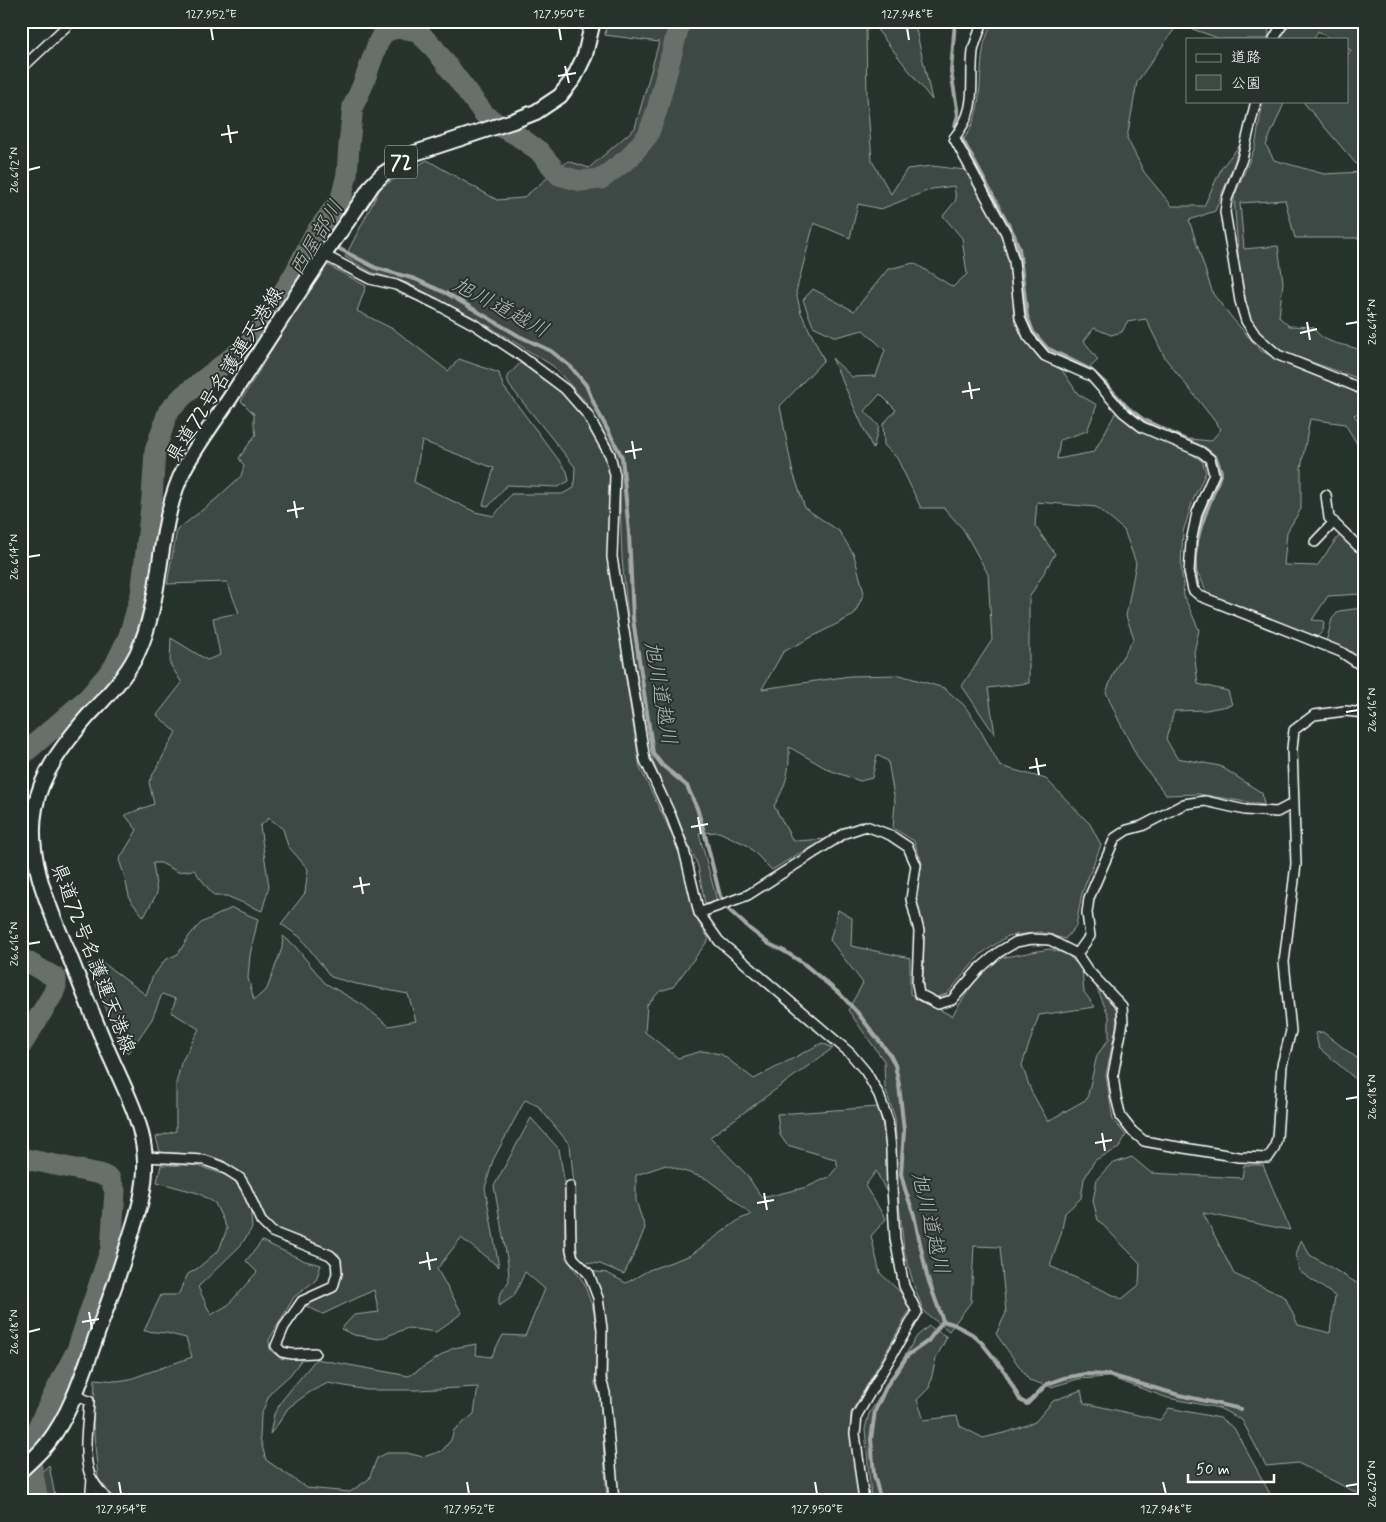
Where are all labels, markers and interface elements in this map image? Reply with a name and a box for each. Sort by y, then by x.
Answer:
text: 127.952°E [185,7,237,23]
text: 127.950°E [533,7,585,23]
text: 127.948°E [881,7,933,23]
legend [1186,38,1348,102]
text: 道路 [1231,48,1261,68]
text: 公園 [1231,74,1261,94]
road number: 72 [385,146,417,178]
text: 26.612°N [7,147,23,193]
water label: 西屋部川 [283,195,350,282]
water label: 旭川道越川 [448,271,553,345]
street label: 県道72号名護運天港線 [160,282,290,468]
text: 26.614°N [1365,299,1381,345]
text: 26.614°N [7,534,23,580]
water label: 旭川道越川 [637,639,683,747]
text: 26.616°N [1365,688,1381,732]
street label: 県道72号名護運天港線 [44,859,142,1058]
text: 26.616°N [7,922,23,966]
text: 26.618°N [1365,1074,1381,1120]
water label: 旭川道越川 [905,1169,955,1278]
text: 26.618°N [7,1309,23,1355]
scale bar [1188,1452,1275,1484]
text: 50 m [1196,1460,1230,1480]
text: 26.620°N [1365,1460,1381,1508]
text: 127.954°E [95,1502,147,1518]
text: 127.952°E [443,1502,495,1518]
text: 127.950°E [791,1502,843,1518]
text: 127.948°E [1140,1502,1192,1518]

